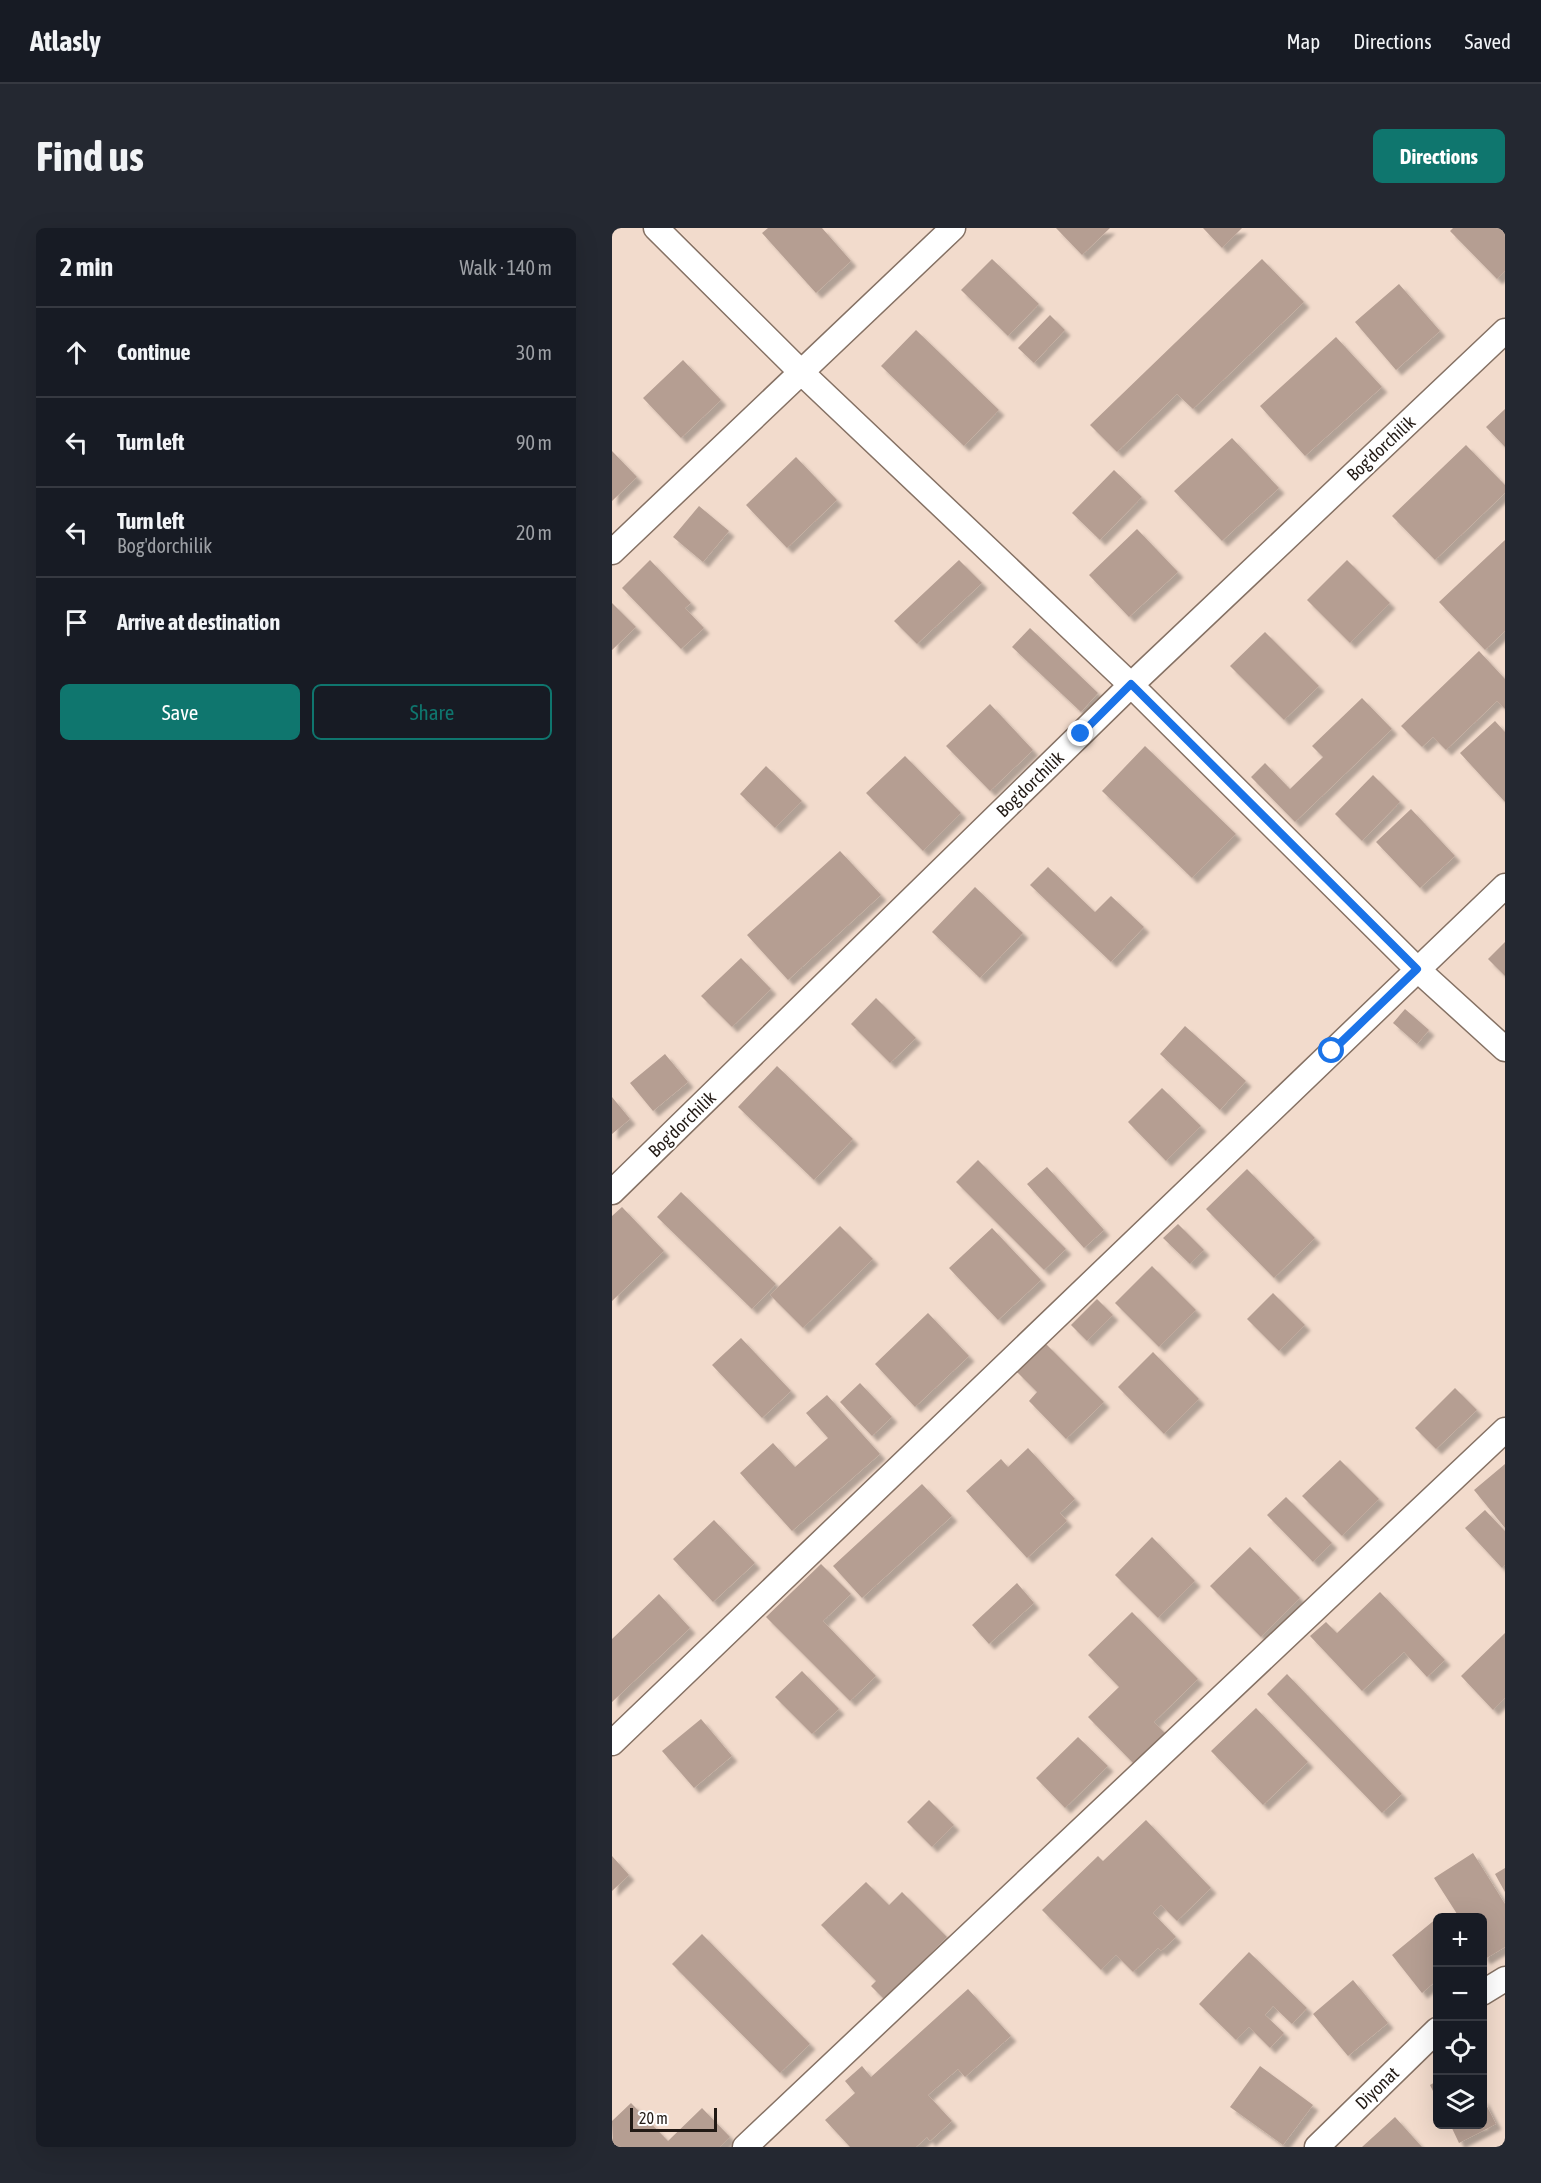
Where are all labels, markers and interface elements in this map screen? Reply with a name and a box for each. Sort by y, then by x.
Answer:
text: Atlasly [30,25,101,57]
text: Map [1286,29,1320,53]
text: Directions [1353,29,1432,53]
text: Saved [1465,29,1511,53]
button: Directions [1373,129,1505,183]
text: Find us [36,132,144,180]
text: 2 min [60,252,113,282]
text: Walk · 140 m [460,256,552,279]
icon: ahead [60,336,93,369]
text: Continue [117,339,191,365]
text: 30 m [516,341,552,364]
street label: Bog'dorchilik [1343,411,1420,485]
icon: left [60,426,93,459]
text: Turn left [117,429,184,455]
text: 90 m [516,431,552,454]
text: Turn left [117,508,184,534]
icon: left [60,516,93,549]
text: 20 m [516,521,552,544]
text: Bog'dorchilik [117,534,212,557]
icon: arrive [60,606,93,639]
text: Arrive at destination [117,609,280,635]
button: Save [60,684,300,740]
button: Share [312,684,552,740]
route end [1067,720,1093,746]
street label: Bog'dorchilik [992,747,1068,821]
route start [1318,1037,1344,1063]
street label: Bog'dorchilik [644,1087,720,1161]
map controls [1433,1913,1487,2129]
button: + [1433,1913,1487,1967]
button: − [1433,1967,1487,2021]
button: locate [1433,2021,1487,2075]
street label: Diyonat [1351,2062,1403,2114]
button: layers [1433,2075,1487,2129]
scale bar [630,2105,717,2132]
text: 20 m [639,2109,668,2127]

